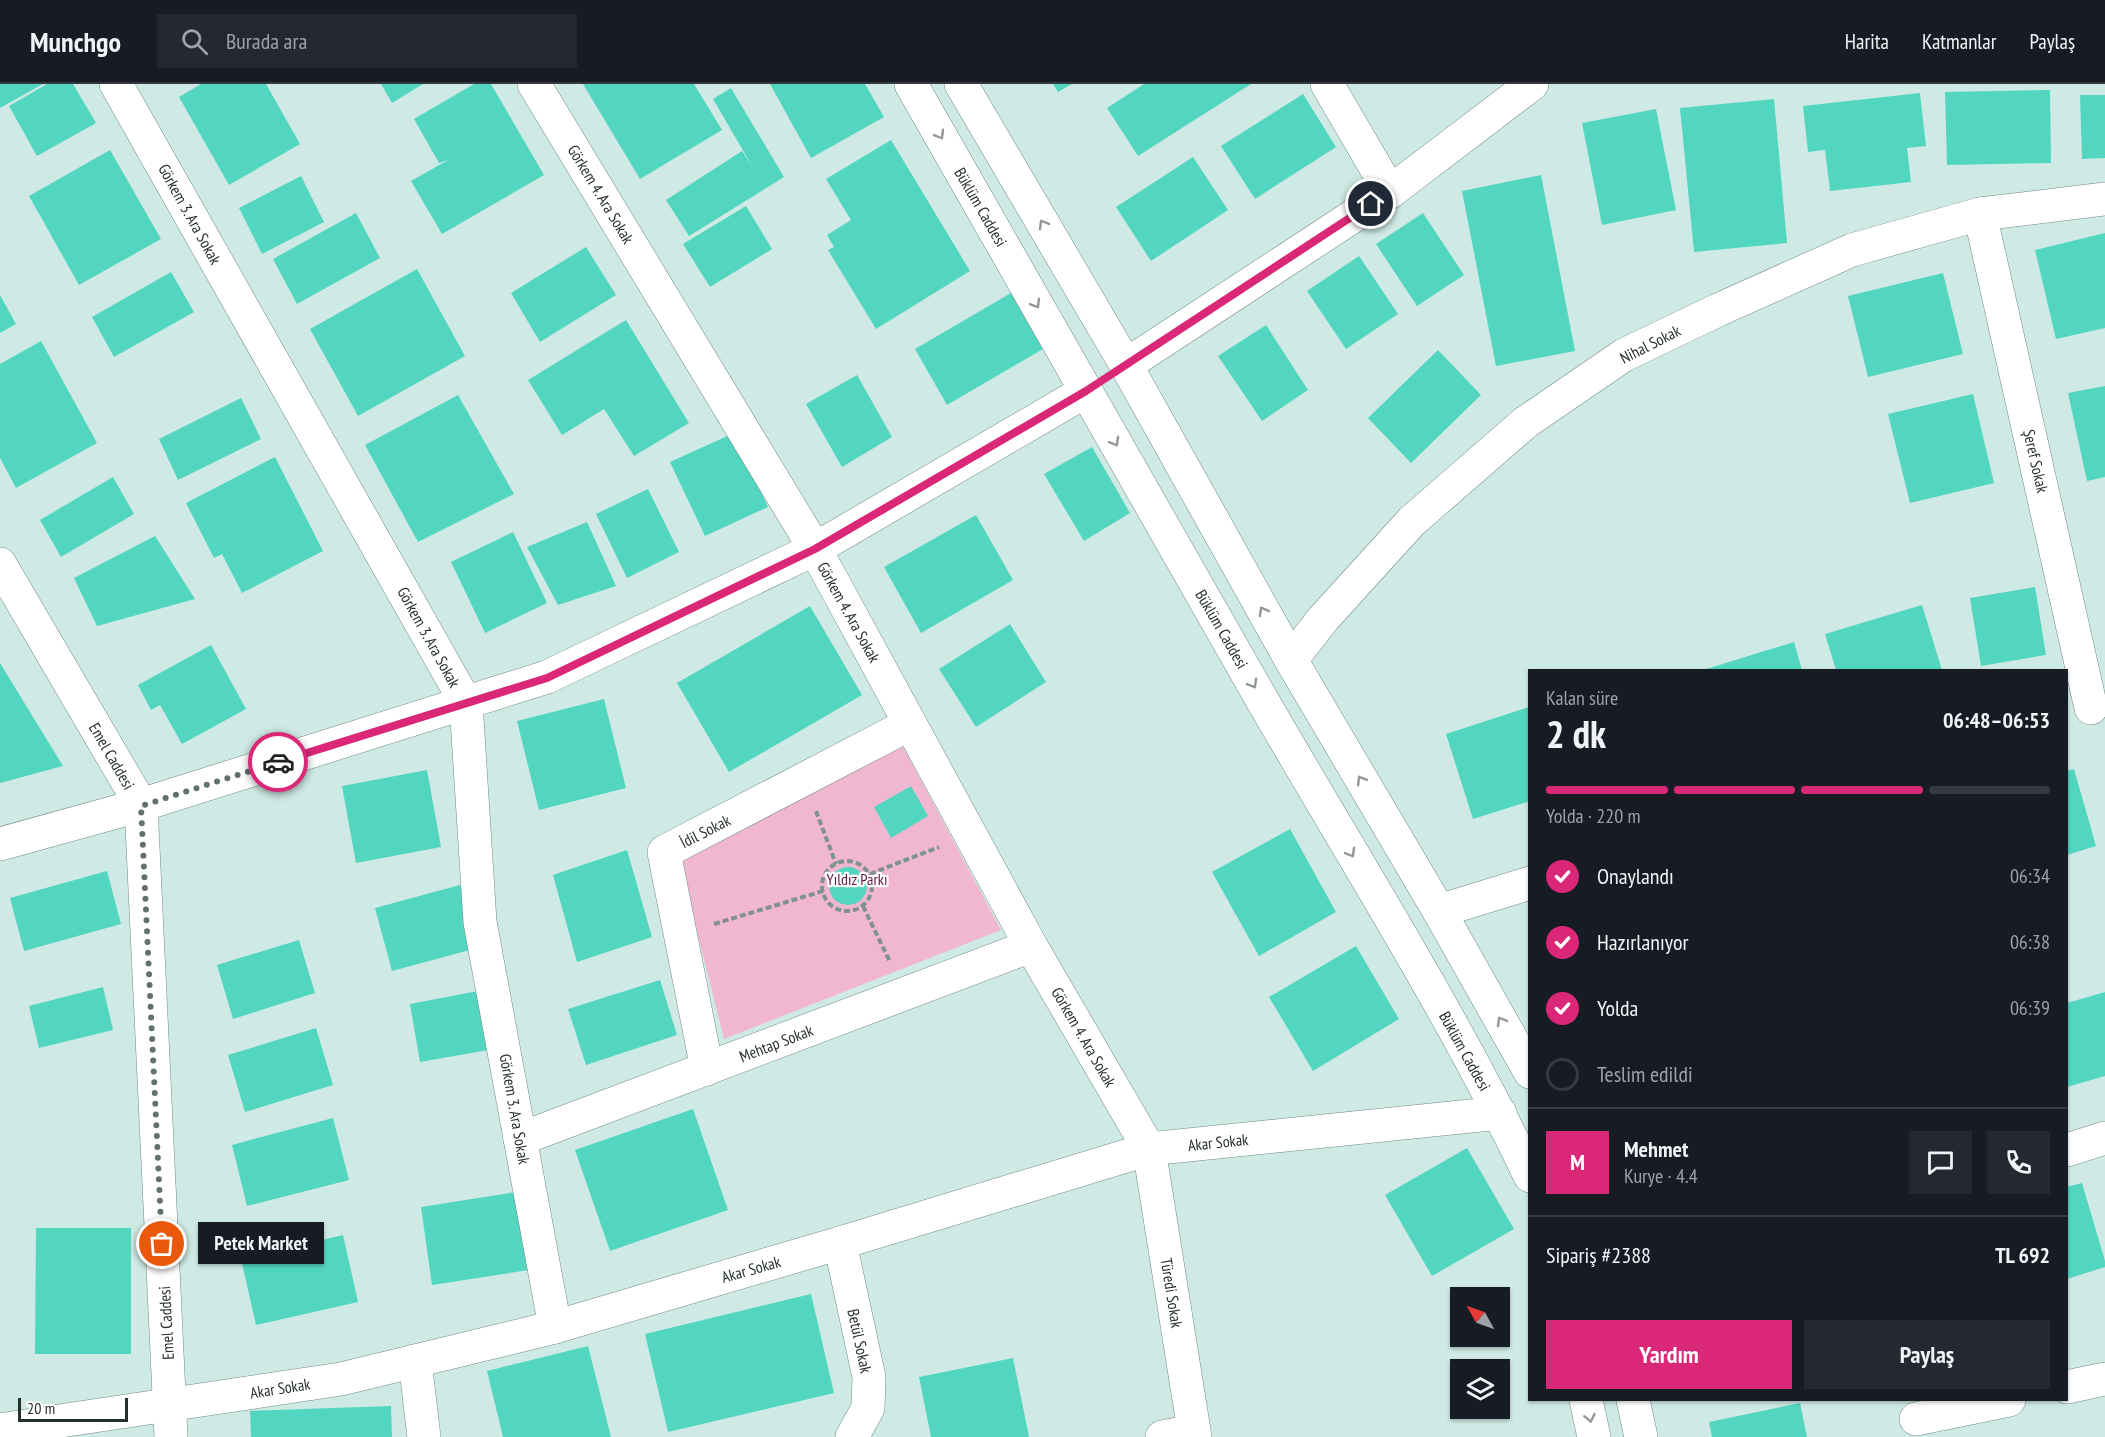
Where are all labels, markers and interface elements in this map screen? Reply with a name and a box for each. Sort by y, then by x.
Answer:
search box [157,14,577,68]
text: Munchgo [30,23,121,60]
icon: search [178,25,211,58]
text: Burada ara [226,27,307,55]
text: Harita [1845,28,1889,55]
text: Katmanlar [1922,28,1996,55]
text: Paylaş [2029,28,2075,55]
one-way arrow [933,129,944,139]
street label: Görkem 4. Ara Sokak [564,141,639,248]
street label: Görkem 3. Ara Sokak [154,160,226,268]
street label: Büklüm Caddesi [950,164,1012,250]
pin [1345,178,1396,229]
icon: home [1354,187,1387,220]
one-way arrow [1039,220,1050,230]
one-way arrow [1029,298,1040,308]
street label: Nihal Sokak [1616,320,1684,368]
street label: Şeref Sokak [2019,427,2053,495]
one-way arrow [1108,436,1119,446]
street label: Görkem 4. Ara Sokak [813,558,885,666]
street label: Görkem 3. Ara Sokak [393,583,465,691]
street label: Büklüm Caddesi [1191,586,1253,672]
one-way arrow [1259,607,1270,617]
one-way arrow [1246,678,1257,688]
text: Kalan süre [1546,685,1618,711]
text: 06:48–06:53 [1943,706,2050,734]
text: 2 dk [1546,708,1606,759]
street label: Emel Caddesi [85,719,139,793]
courier [248,732,308,792]
icon: car [262,746,295,779]
one-way arrow [1357,776,1369,786]
text: Yolda · 220 m [1546,803,1641,829]
street label: İdil Sokak [676,810,734,852]
one-way arrow [1344,846,1356,857]
icon: check [1546,860,1579,893]
text: Onaylandı [1597,862,1674,890]
text: 06:34 [2010,863,2050,889]
park label: Yıldız Parkı [827,869,887,889]
icon: check [1546,926,1579,959]
text: Hazırlanıyor [1597,928,1688,956]
text: 06:38 [2010,929,2050,955]
street label: Görkem 4. Ara Sokak [1047,984,1121,1091]
icon: check [1546,992,1579,1025]
text: Yolda [1597,994,1638,1022]
text: 06:39 [2010,995,2050,1021]
street label: Büklüm Caddesi [1435,1008,1495,1094]
one-way arrow [1497,1017,1508,1027]
street label: Mehtap Sokak [736,1019,817,1066]
street label: Görkem 3. Ara Sokak [495,1052,535,1167]
text: Teslim edildi [1597,1060,1693,1088]
street label: Akar Sokak [1187,1129,1250,1155]
button: chat [1909,1131,1972,1194]
button: phone [1987,1131,2050,1194]
text: Mehmet [1624,1135,1688,1163]
text: M [1570,1148,1585,1176]
text: Kurye · 4.4 [1624,1163,1698,1189]
pin [136,1218,187,1269]
callout: Petek Market [198,1223,324,1265]
icon: bag [145,1227,178,1260]
text: Petek Market [214,1230,308,1256]
text: Sipariş #2388 [1546,1241,1651,1269]
text: TL 692 [1995,1241,2050,1269]
street label: Akar Sokak [719,1251,784,1287]
street label: Türedi Sokak [1157,1257,1188,1330]
street label: Emel Caddesi [154,1286,178,1360]
north arrow [1450,1287,1510,1347]
map controls [1450,1287,1510,1419]
street label: Betül Sokak [843,1307,877,1376]
button: Yardım [1546,1320,1792,1389]
button: Paylaş [1804,1320,2050,1389]
button: layers [1450,1359,1510,1419]
street label: Akar Sokak [249,1373,312,1403]
scale bar [18,1395,128,1422]
text: 20 m [27,1398,55,1418]
one-way arrow [1583,1413,1596,1423]

